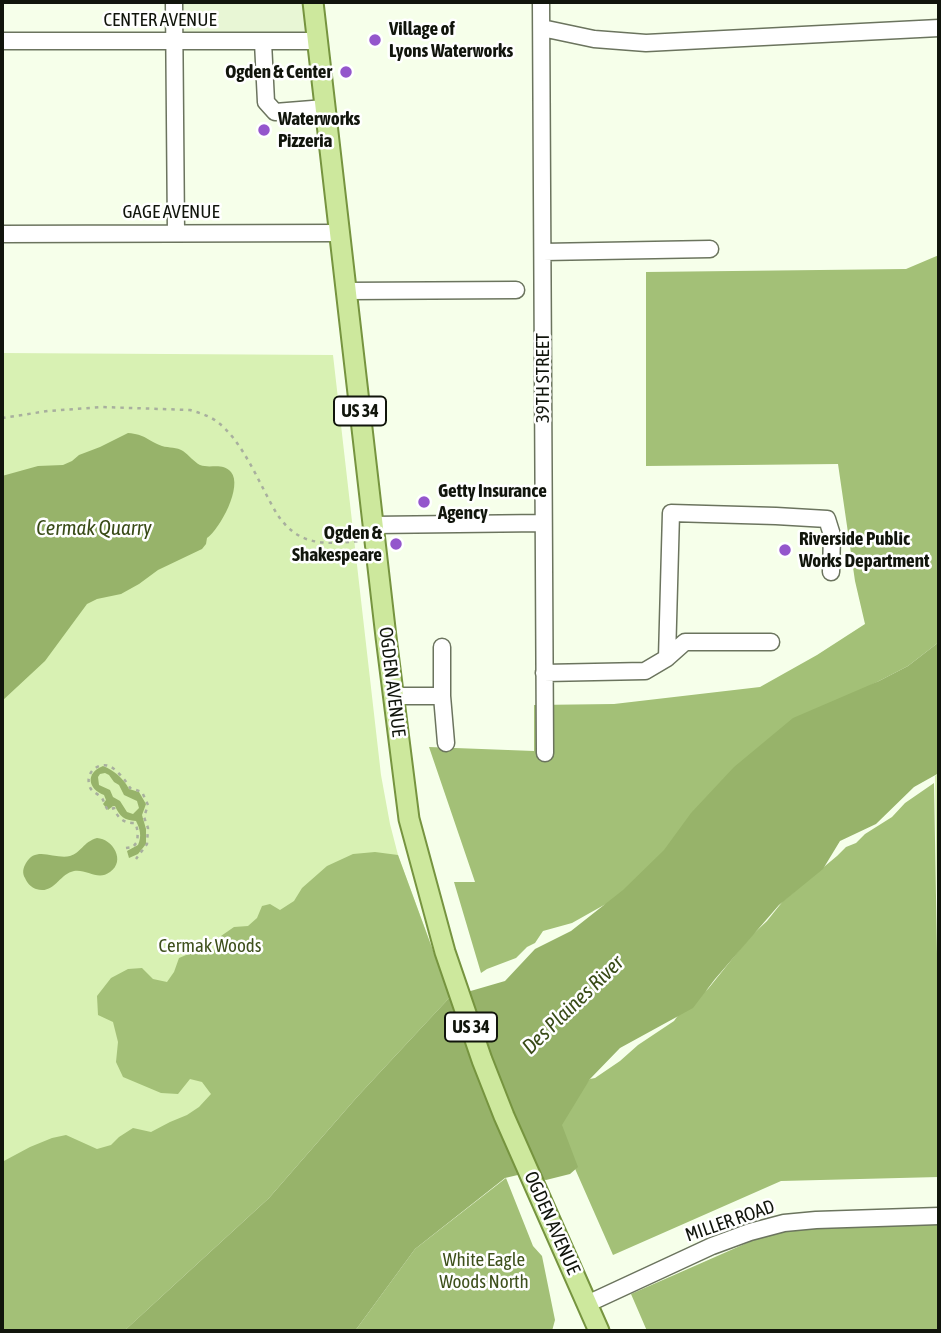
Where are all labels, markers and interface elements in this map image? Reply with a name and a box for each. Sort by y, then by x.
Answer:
street label: CENTER AVENUE [103,9,217,31]
place label: Village of Lyons Waterworks [389,18,513,62]
marker: Village of Lyons Waterworks [367,32,383,48]
place label: Ogden & Center [225,61,332,83]
marker: Ogden & Center [338,64,354,80]
place label: Waterworks Pizzeria [278,108,360,152]
marker: Waterworks Pizzeria [256,122,272,138]
street label: GAGE AVENUE [123,201,219,223]
street label: 39TH STREET [532,333,554,423]
road number: US 34 [334,396,386,426]
place label: Getty Insurance Agency [438,480,547,524]
marker: Getty Insurance Agency [416,494,432,510]
water label: Cermak Quarry [36,515,152,541]
place label: Ogden & Shakespeare [292,522,382,566]
place label: Riverside Public Works Department [799,528,929,572]
marker: Ogden & Shakespeare [388,536,404,552]
marker: Riverside Public Works Department [777,542,793,558]
street label: OGDEN AVENUE [374,626,410,738]
park label: Cermak Woods [158,935,262,957]
water label: Des Plaines River [517,950,629,1060]
road number: US 34 [445,1012,497,1042]
street label: OGDEN AVENUE [519,1168,585,1278]
street label: MILLER ROAD [682,1195,778,1247]
park label: White Eagle Woods North [439,1249,529,1293]

